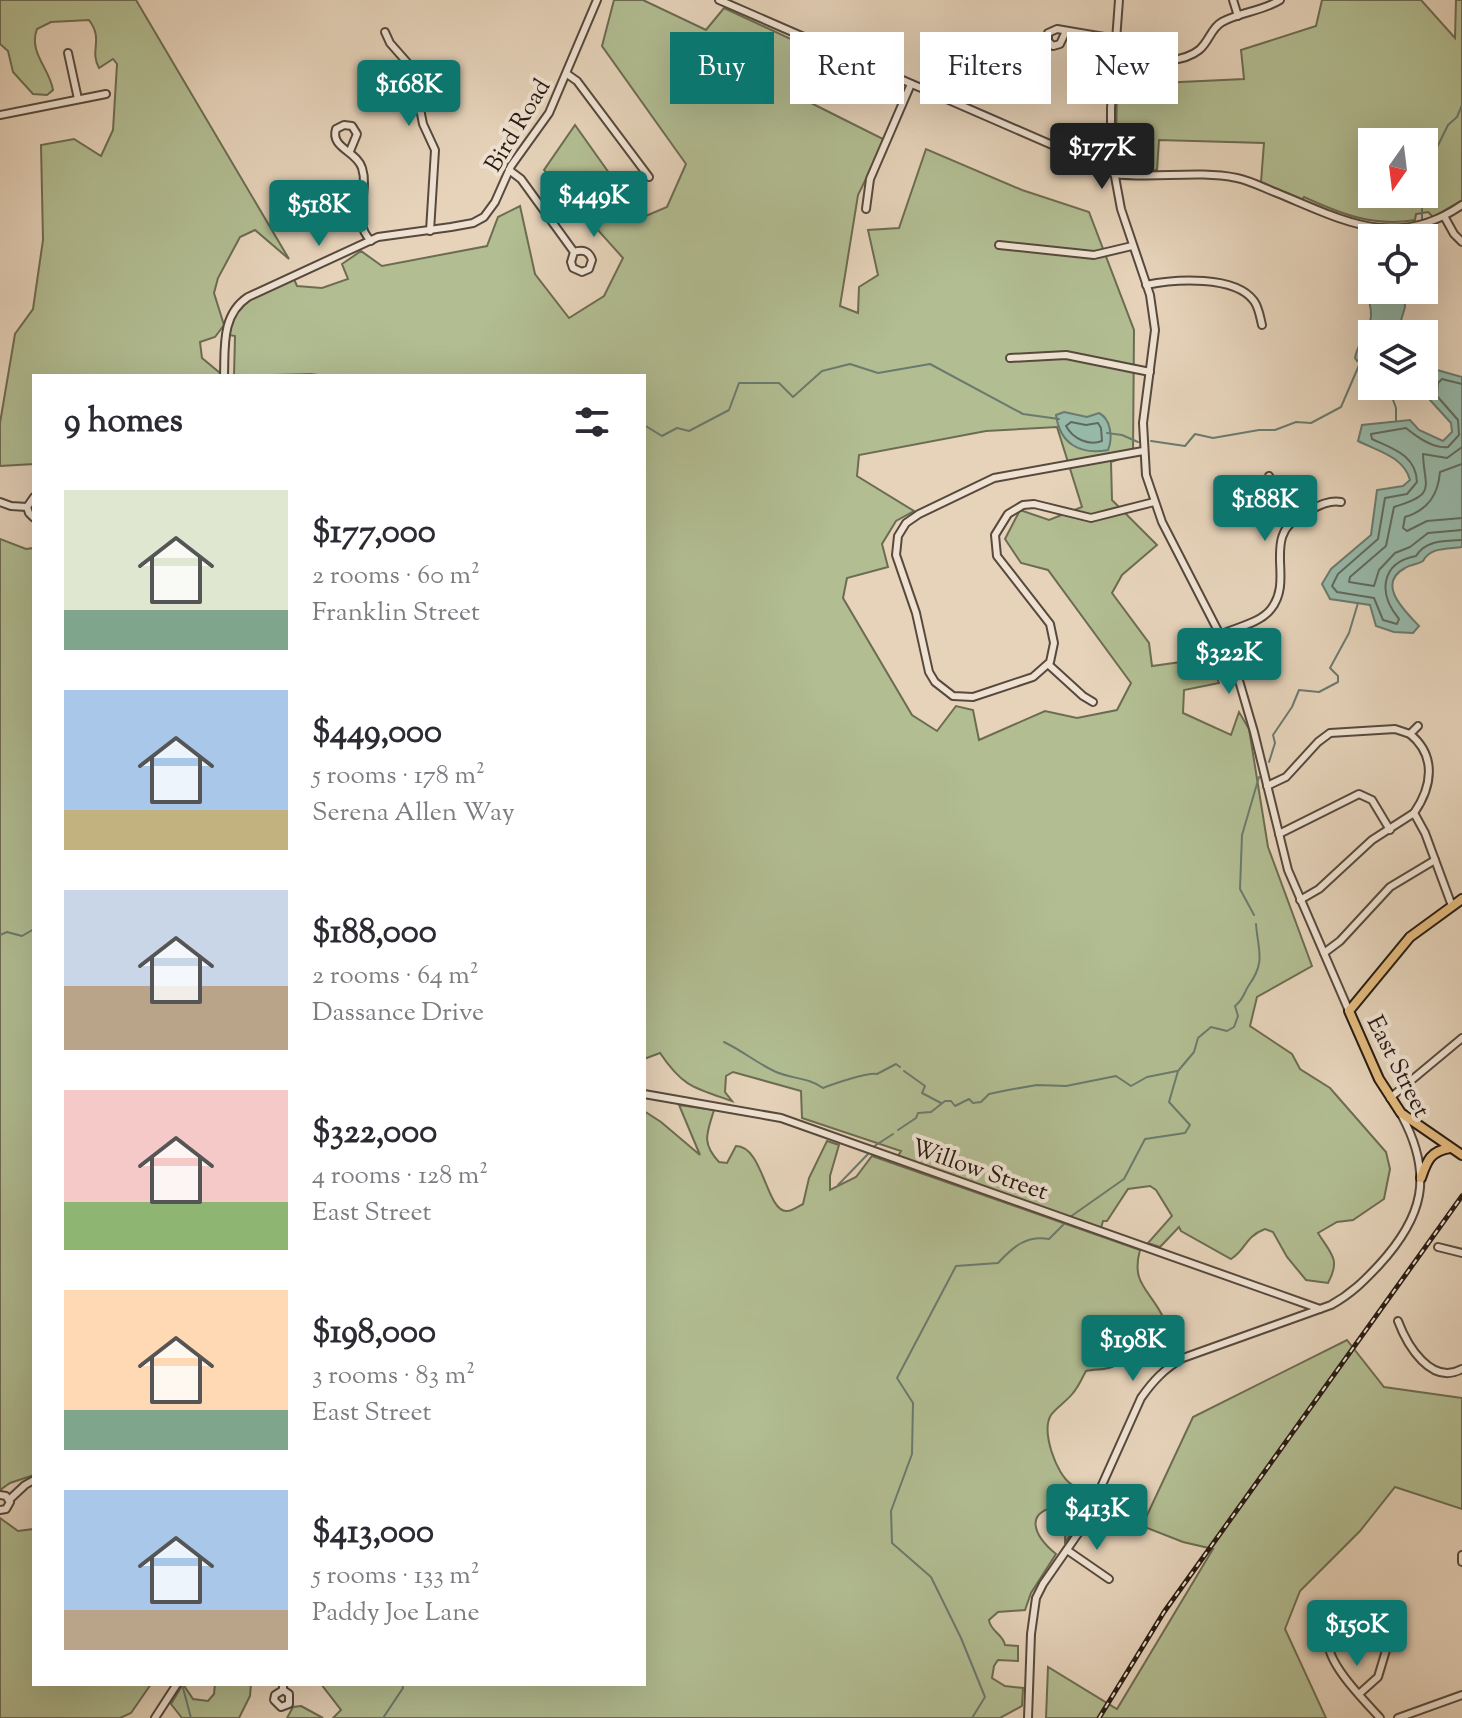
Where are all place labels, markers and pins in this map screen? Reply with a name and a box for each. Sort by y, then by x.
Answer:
pin: $168K [353,60,465,128]
pin: $177K [1046,123,1158,191]
pin: $449K [538,171,650,239]
pin: $518K [263,180,375,248]
pin: $188K [1209,475,1321,543]
pin: $322K [1173,628,1285,696]
pin: $198K [1077,1315,1189,1383]
pin: $413K [1041,1484,1153,1552]
pin: $150K [1301,1600,1413,1668]

